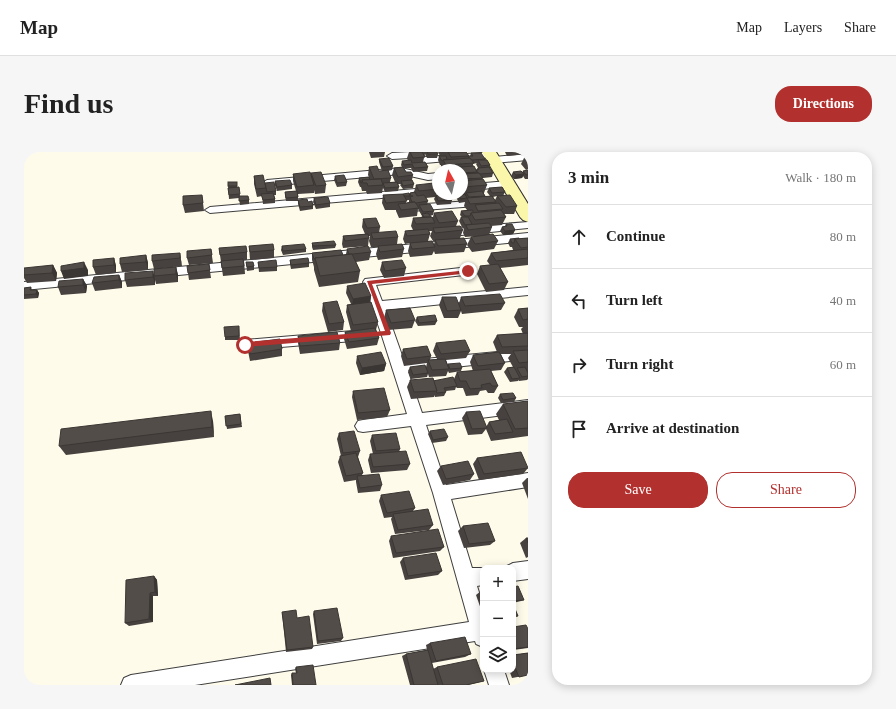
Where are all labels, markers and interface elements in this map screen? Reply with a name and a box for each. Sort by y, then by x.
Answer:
text: Map [20,17,58,38]
text: Map [736,20,762,35]
text: Layers [784,20,822,35]
text: Share [844,20,876,35]
button: Directions [775,86,872,122]
text: Find us [24,88,114,119]
north arrow [432,164,468,200]
text: 3 min [568,168,609,187]
text: Walk · 180 m [785,170,856,185]
icon: ahead [568,226,590,248]
text: Continue [606,228,665,244]
text: 80 m [830,229,856,244]
route end [459,262,477,280]
icon: left [568,290,590,312]
text: Turn left [606,292,663,308]
text: 40 m [830,293,856,308]
route start [236,336,254,354]
icon: right [568,354,590,376]
text: Turn right [606,356,673,372]
text: 60 m [830,357,856,372]
icon: arrive [568,418,590,440]
text: Arrive at destination [606,420,739,436]
button: Save [568,472,708,508]
button: Share [716,472,856,508]
map controls [480,565,516,673]
button: + [480,565,516,601]
button: − [480,601,516,637]
button: layers [480,637,516,673]

